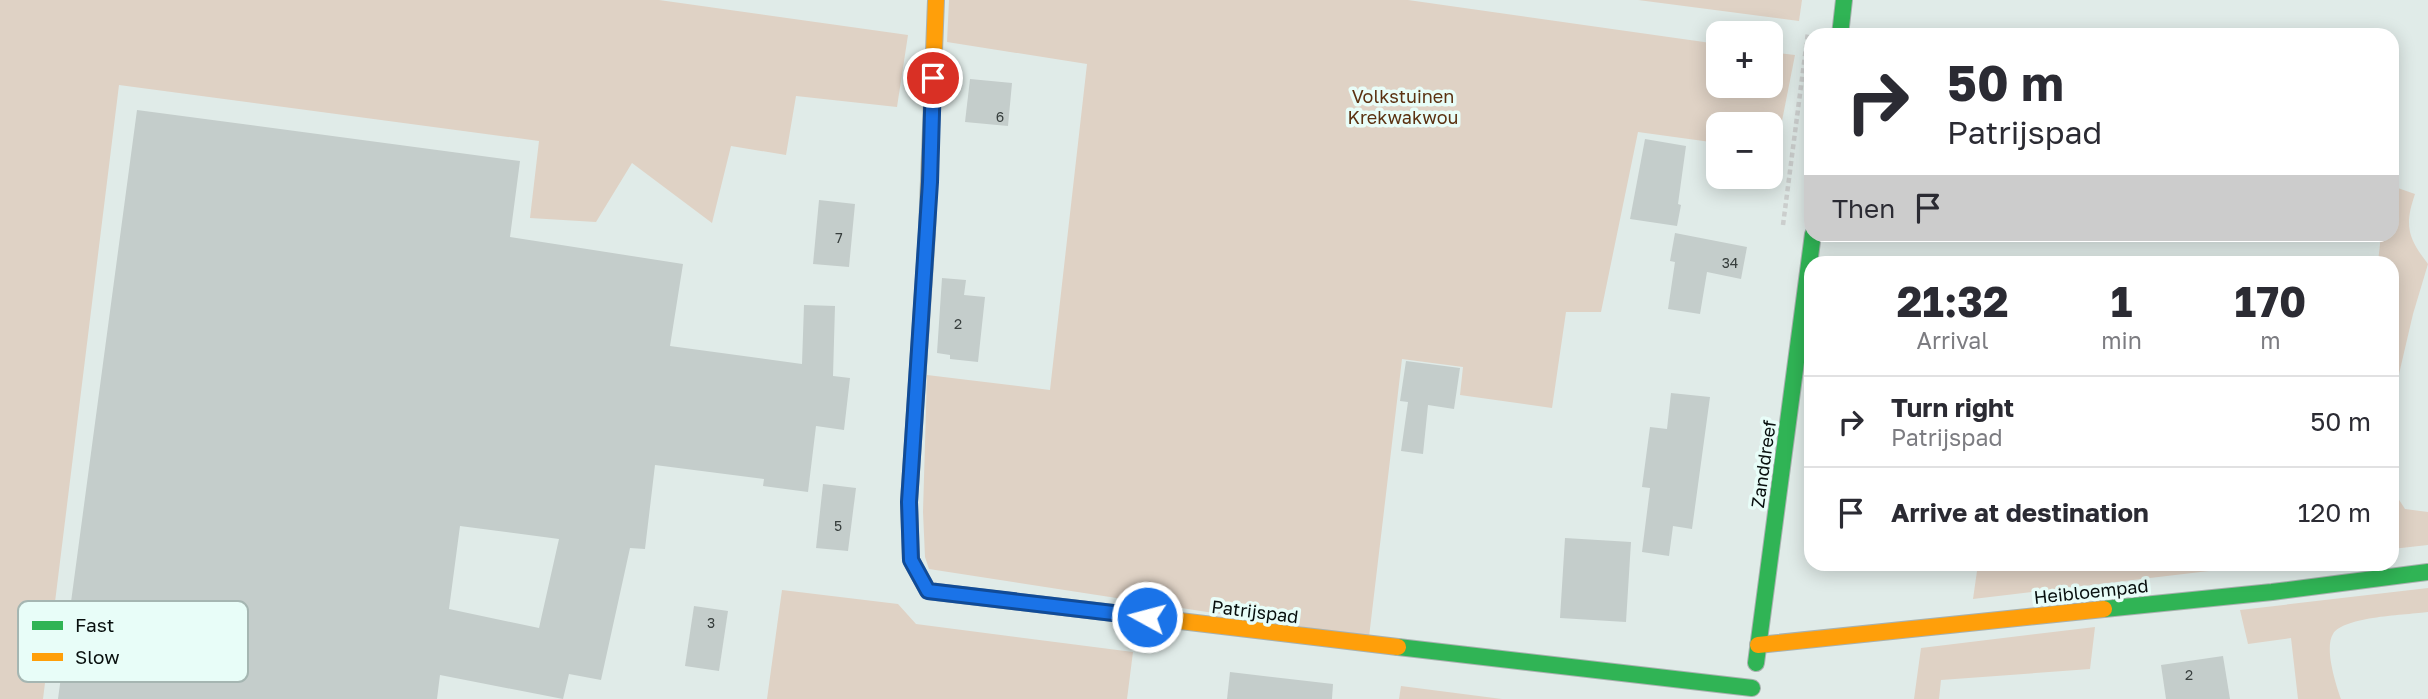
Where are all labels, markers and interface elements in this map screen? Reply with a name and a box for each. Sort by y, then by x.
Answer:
map controls [1706,21,1783,189]
button: + [1706,21,1783,98]
pin [903,48,963,108]
text: 50 m [1947,53,2064,112]
icon: right [1832,56,1923,147]
icon: arrive [914,59,952,97]
park label: Volkstuinen Krekwakwou [1348,85,1458,128]
house number: 6 [996,108,1004,125]
button: − [1706,112,1783,189]
text: Patrijspad [1947,113,2102,151]
icon: arrive [1909,189,1947,227]
text: Then [1832,193,1895,224]
house number: 7 [835,229,843,246]
house number: 34 [1722,254,1738,271]
text: 21:32 [1897,276,2009,326]
text: 1 [2111,276,2132,326]
text: 170 [2235,276,2306,326]
house number: 2 [954,315,962,332]
text: Arrival [1917,326,1989,354]
text: min [2101,326,2142,354]
text: m [2260,326,2281,354]
text: Turn right [1891,392,2014,423]
icon: right [1832,403,1870,441]
text: 50 m [2310,406,2371,437]
street label: Zanddreef [1746,418,1780,509]
text: Patrijspad [1891,423,2003,451]
icon: arrive [1832,494,1870,532]
text: Arrive at destination [1891,497,2149,528]
text: 120 m [2298,497,2371,528]
house number: 5 [834,517,842,534]
street label: Heibloempad [2033,574,2149,608]
position arrow [1110,580,1184,654]
street label: Patrijspad [1210,595,1300,627]
legend [18,601,248,682]
text: Fast [75,613,114,636]
house number: 3 [707,614,715,631]
text: Slow [75,645,120,668]
house number: 2 [2185,666,2193,683]

